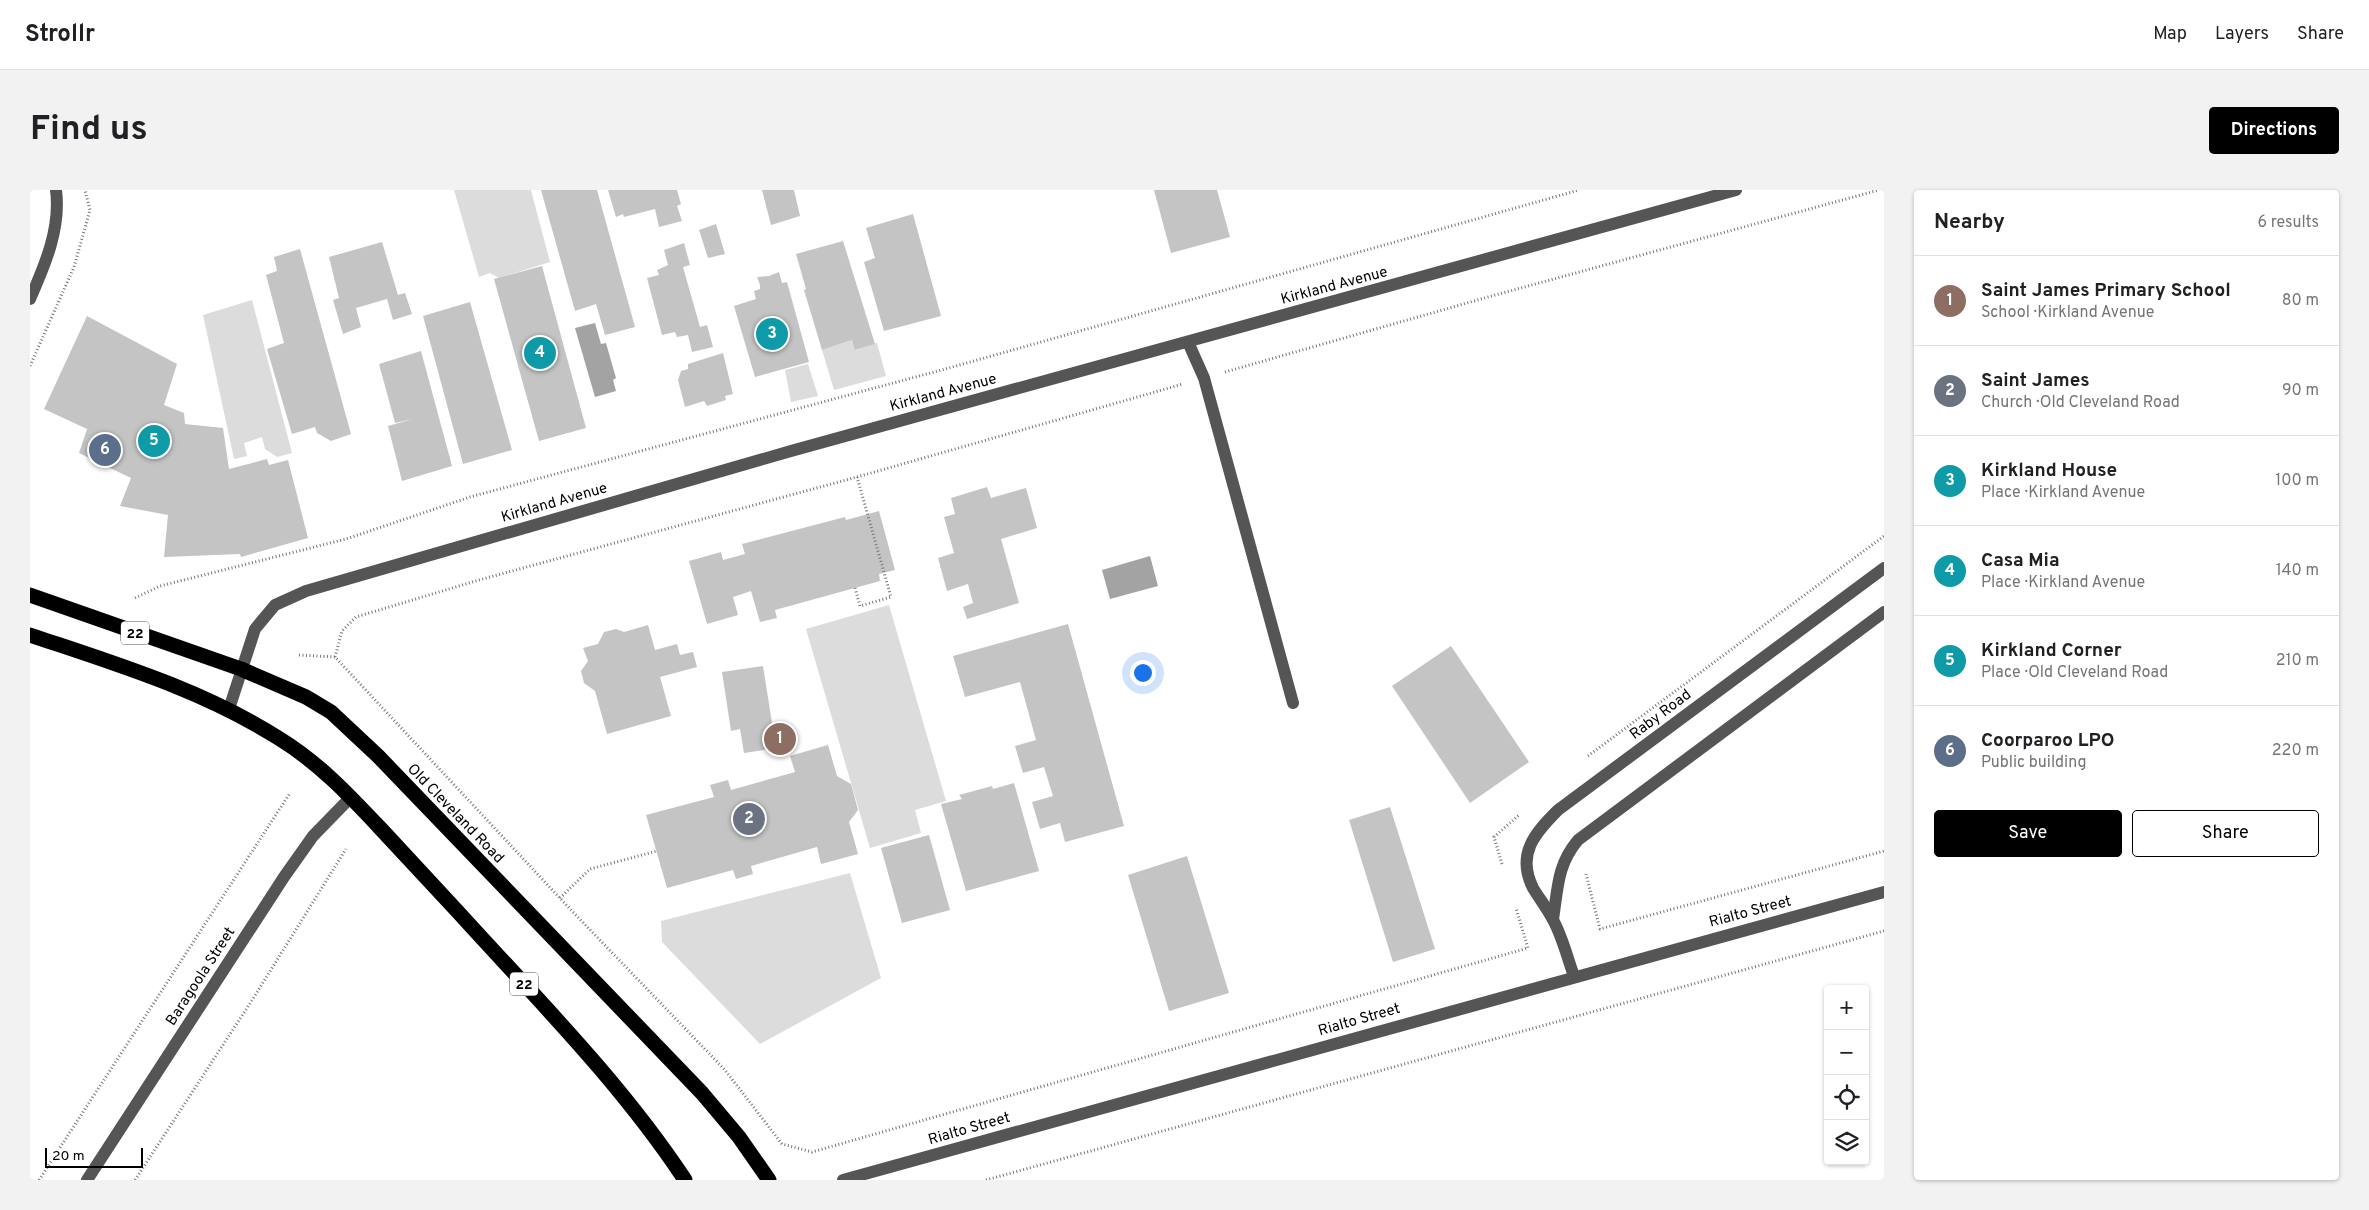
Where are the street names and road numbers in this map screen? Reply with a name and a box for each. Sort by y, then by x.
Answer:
street label: Kirkland Avenue [1279,263,1390,310]
street label: Kirkland Avenue [888,370,999,417]
street label: Kirkland Avenue [499,479,610,528]
road number: 22 [121,622,149,644]
street label: Raby Road [1626,686,1695,745]
street label: Old Cleveland Road [402,760,507,868]
street label: Rialto Street [1707,892,1794,933]
street label: Baragoola Street [162,924,240,1030]
road number: 22 [510,972,538,996]
street label: Rialto Street [1316,1000,1403,1041]
street label: Rialto Street [926,1109,1013,1150]

